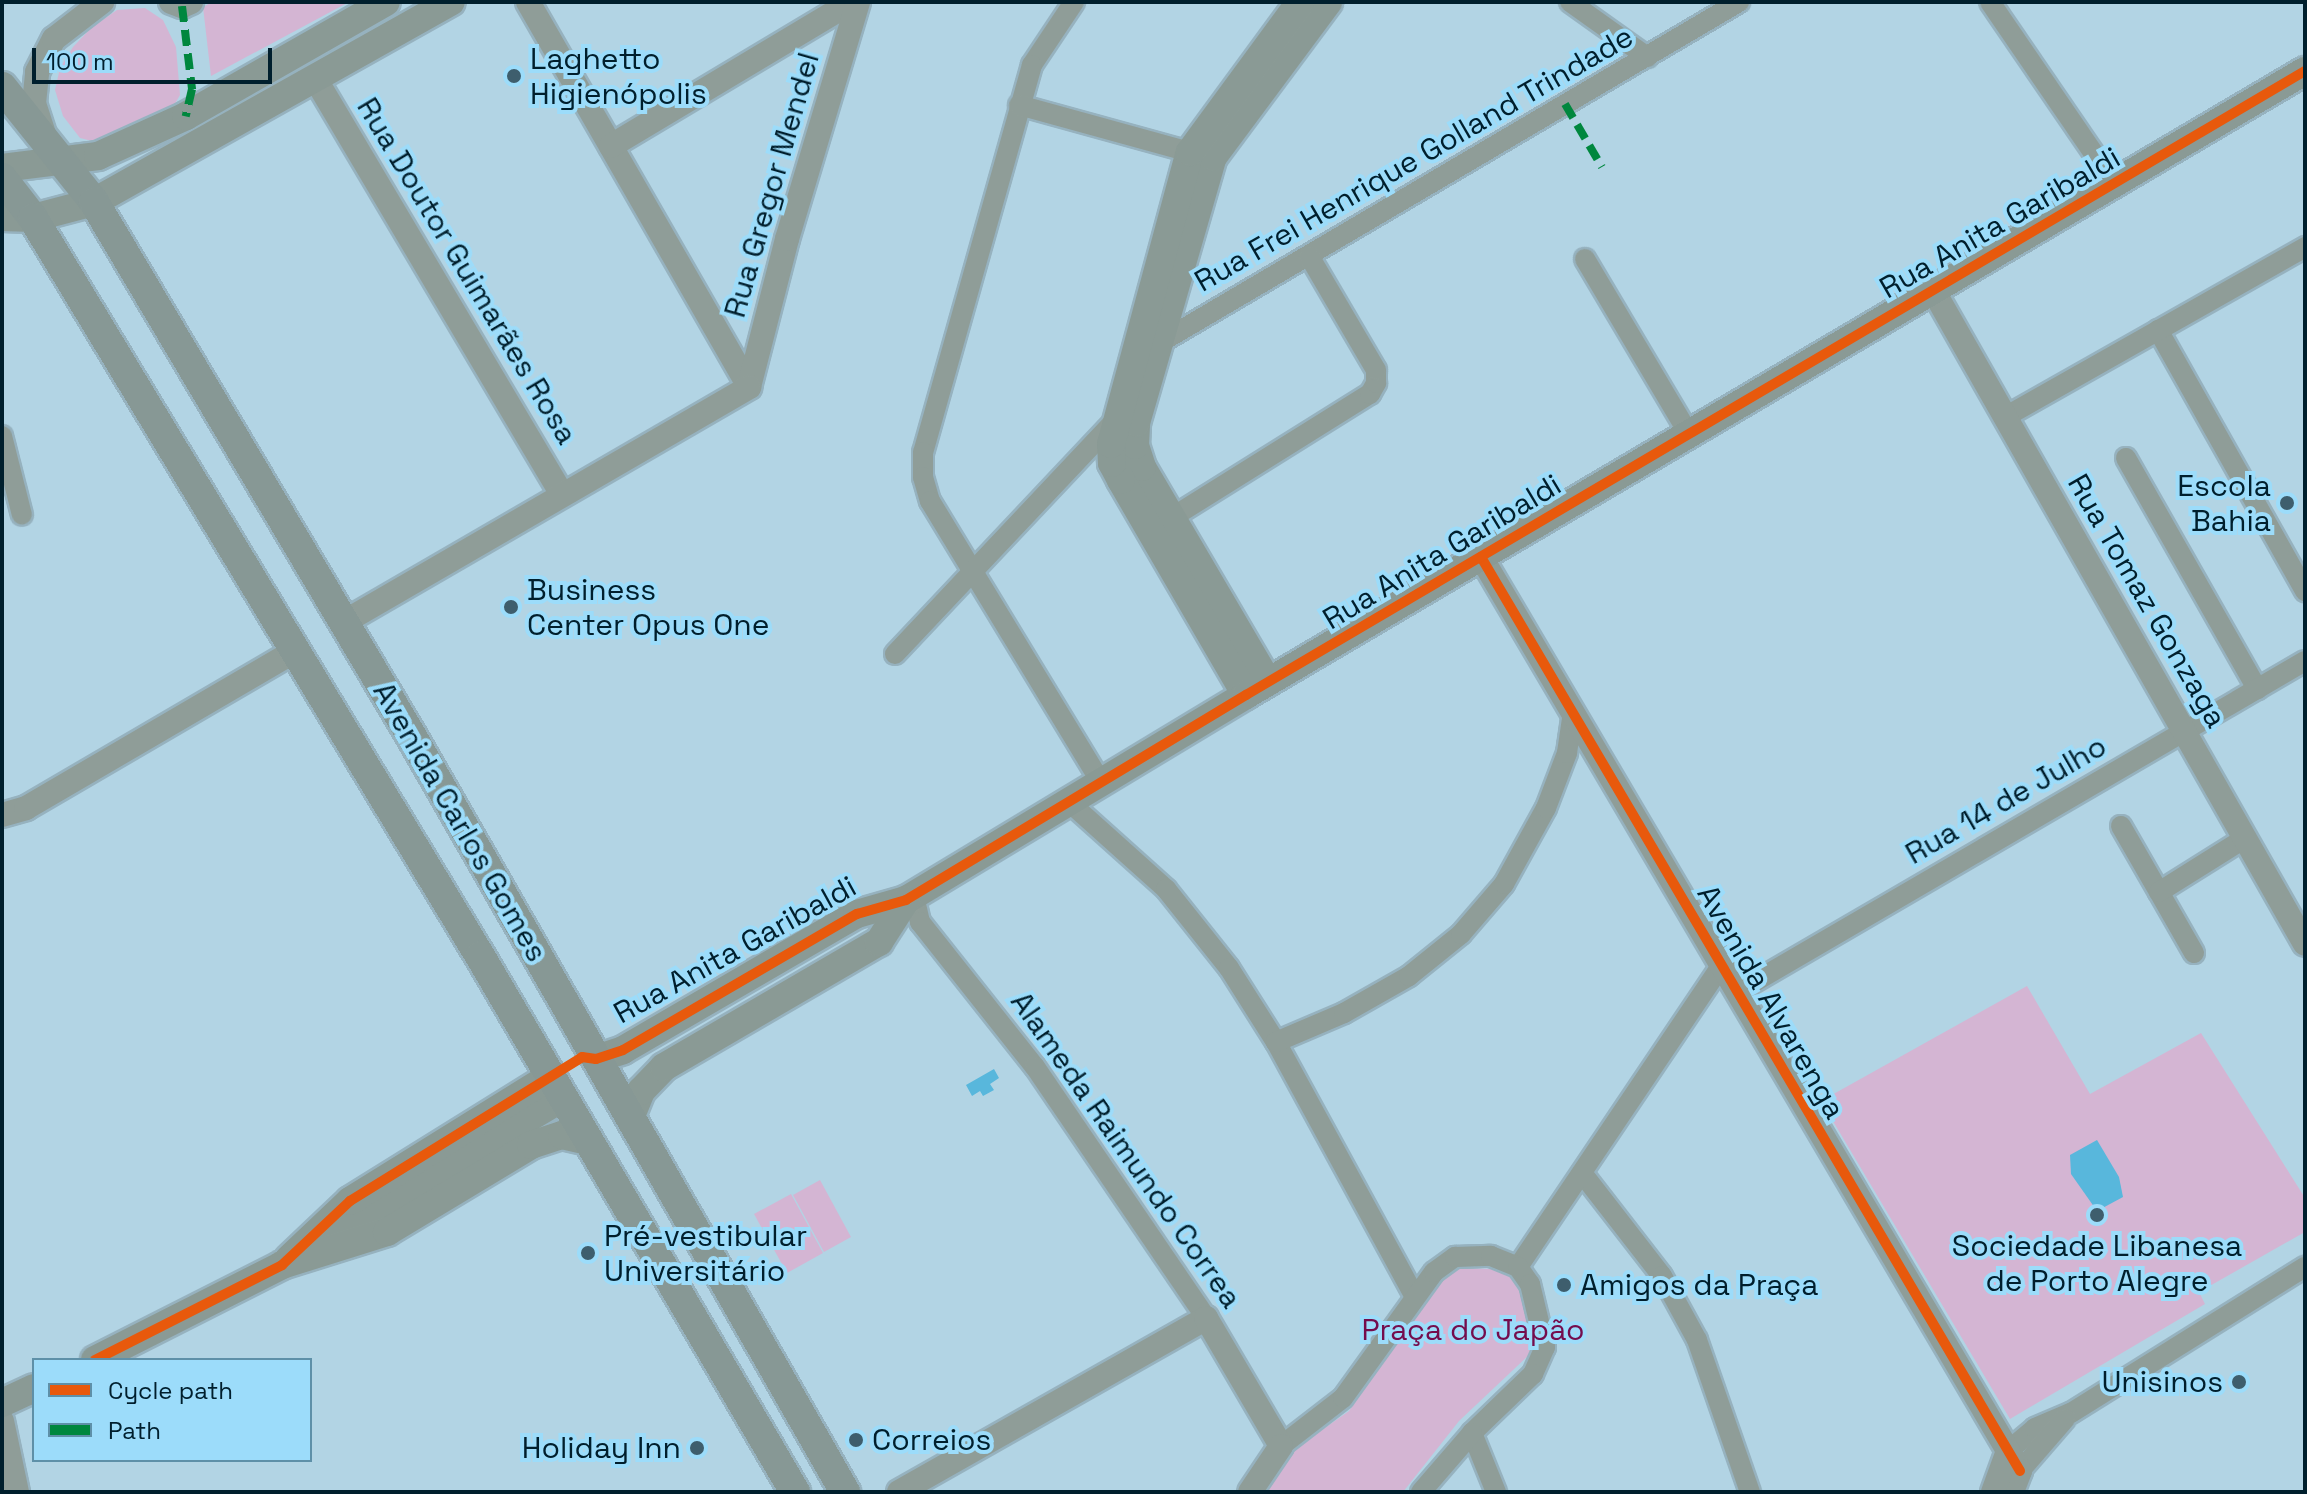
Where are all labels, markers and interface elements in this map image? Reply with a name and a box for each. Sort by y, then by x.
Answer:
street label: Rua Frei Henrique Golland Trindade [1188,18,1640,300]
scale bar [36,32,276,82]
place label: Laghetto Higienópolis [530,41,707,112]
text: 100 m [46,46,114,77]
street label: Rua Gregor Mendel [717,48,827,322]
marker: Laghetto Higienópolis [505,67,523,85]
street label: Rua Doutor Guimarães Rosa [349,91,585,451]
street label: Rua Anita Garibaldi [1873,139,2127,307]
street label: Rua Anita Garibaldi [1316,467,1568,637]
street label: Rua Tomaz Gonzaga [2060,468,2234,734]
place label: Escola Bahia [2177,468,2271,538]
marker: Escola Bahia [2278,494,2296,512]
place label: Business Center Opus One [527,572,770,642]
marker: Business Center Opus One [502,598,520,616]
street label: Avenida Carlos Gomes [365,676,555,968]
street label: Rua 14 de Julho [1899,728,2113,872]
street label: Rua Anita Garibaldi [607,868,863,1032]
street label: Avenida Alvarenga [1689,879,1853,1125]
street label: Alameda Raimundo Correa [1003,985,1249,1315]
marker: Sociedade Libanesa de Porto Alegre [2088,1206,2106,1224]
place label: Pré-vestibular Universitário [604,1218,807,1288]
place label: Sociedade Libanesa de Porto Alegre [1952,1228,2242,1298]
marker: Pré-vestibular Universitário [579,1244,597,1262]
place label: Amigos da Praça [1580,1267,1819,1303]
marker: Amigos da Praça [1555,1276,1573,1294]
park label: Praça do Japão [1361,1312,1585,1348]
legend [32,1358,312,1462]
place label: Unisinos [2101,1364,2223,1400]
marker: Unisinos [2230,1373,2248,1391]
text: Cycle path [108,1375,233,1406]
text: Path [108,1415,161,1446]
place label: Correios [872,1422,991,1458]
place label: Holiday Inn [522,1430,681,1466]
marker: Correios [847,1431,865,1449]
marker: Holiday Inn [688,1439,706,1457]

